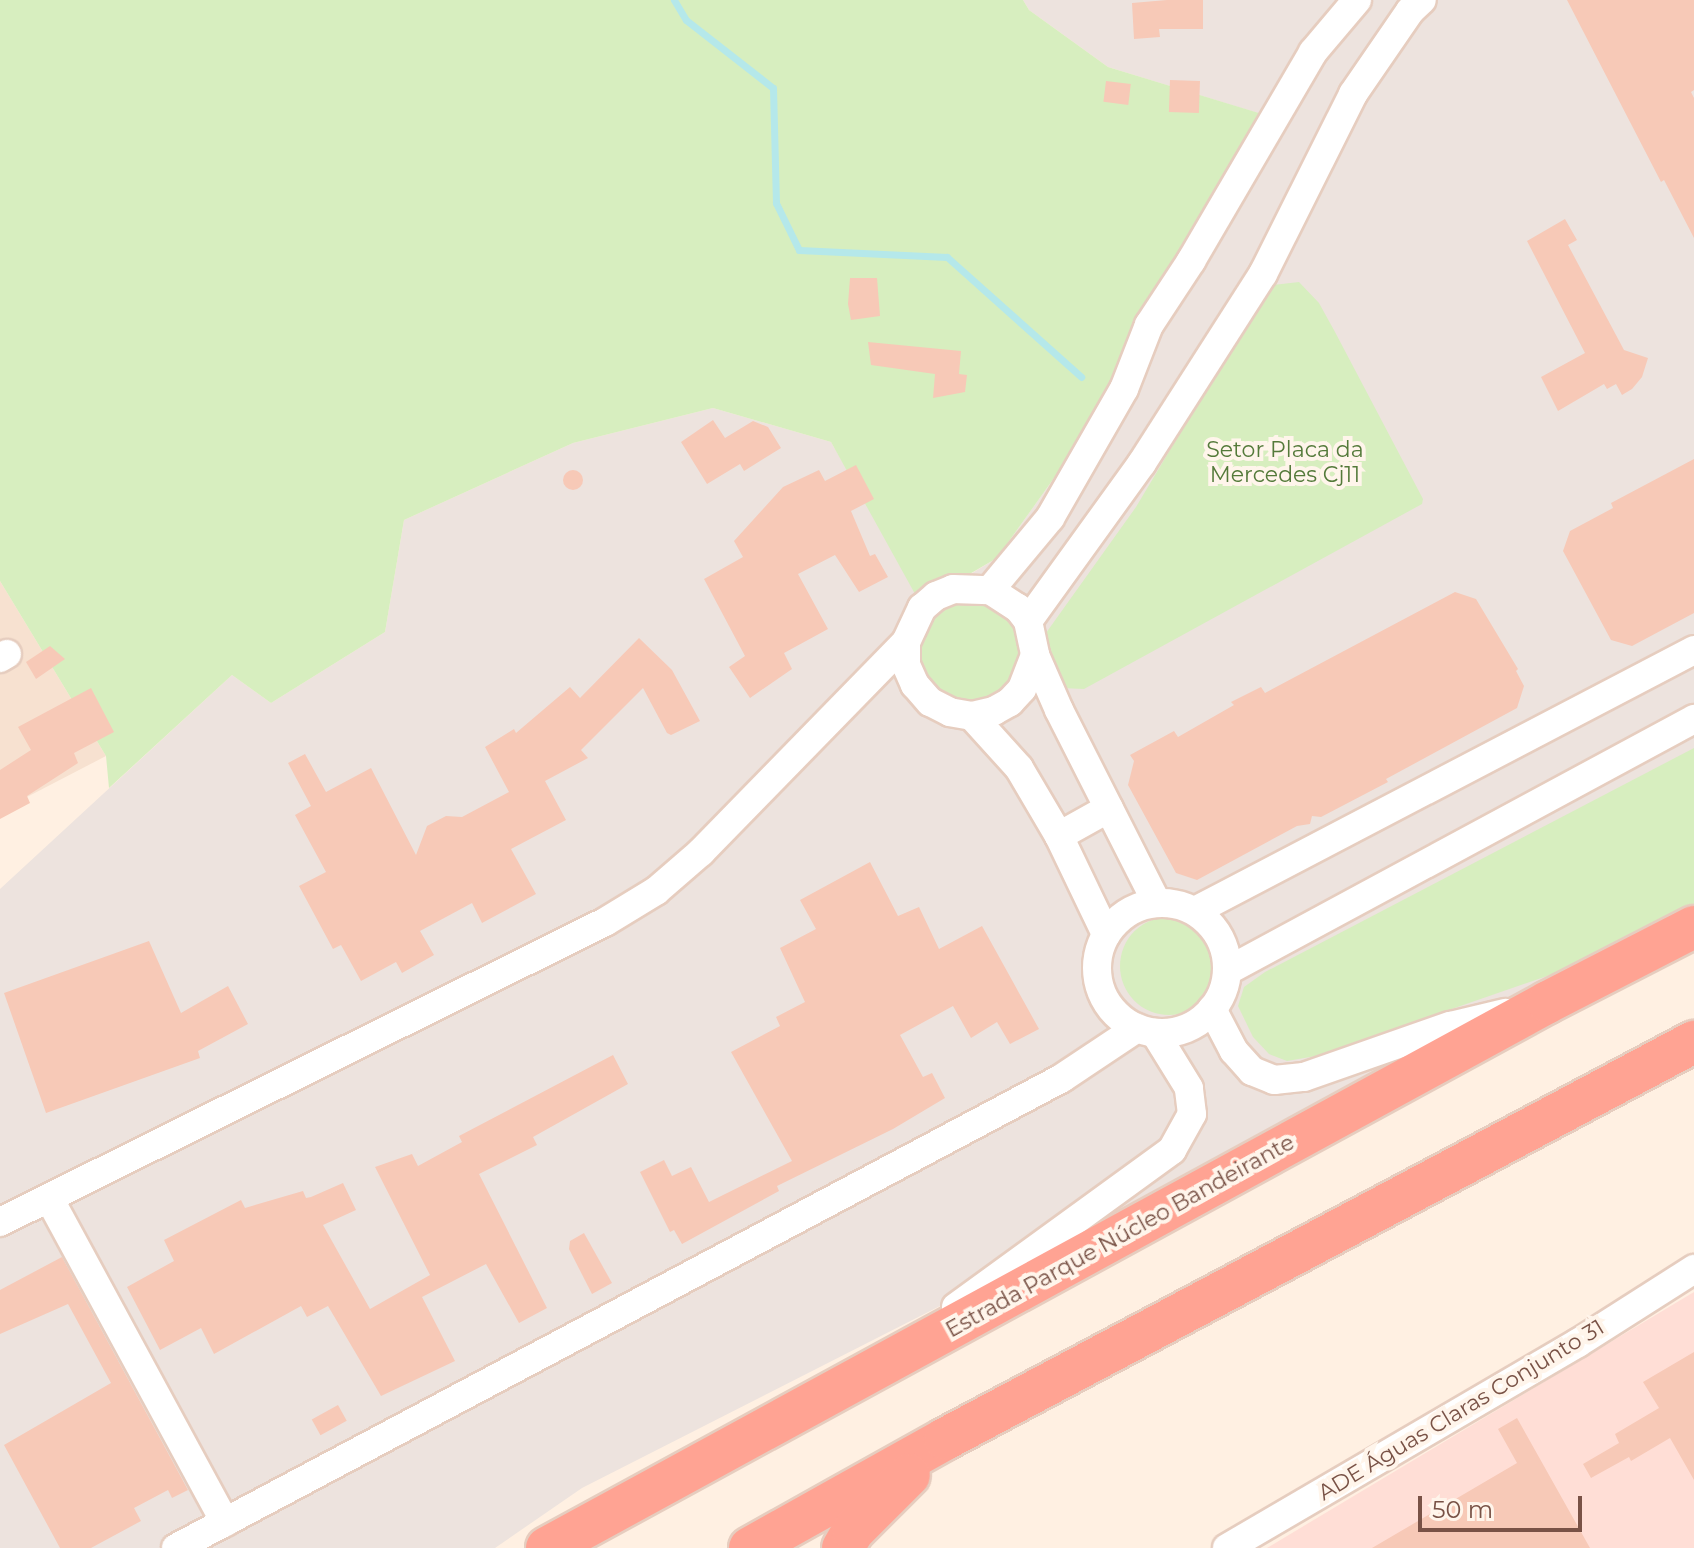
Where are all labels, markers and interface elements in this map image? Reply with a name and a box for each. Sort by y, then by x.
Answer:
park label: Setor Placa da Mercedes Cj11 [1206,436,1364,488]
street label: Estrada Parque Núcleo Bandeirante [941,1129,1299,1343]
street label: ADE Águas Claras Conjunto 31 [1313,1314,1609,1506]
scale bar [1422,1480,1586,1530]
text: 50 m [1432,1495,1493,1524]

